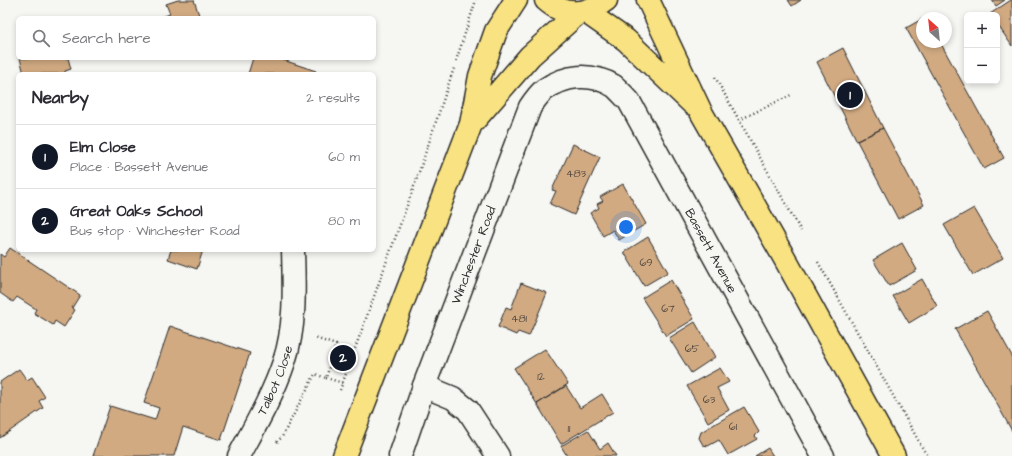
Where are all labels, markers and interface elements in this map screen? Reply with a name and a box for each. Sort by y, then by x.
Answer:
north arrow [916,12,952,48]
map controls [964,12,1000,84]
button: + [964,12,1000,48]
search box [16,16,376,60]
icon: search [30,27,52,49]
text: Search here [62,28,151,49]
button: − [964,48,1000,84]
pin: 1 [837,80,863,110]
text: Nearby [32,86,89,110]
text: 2 results [306,89,360,107]
text: Elm Close [70,137,136,158]
text: 1 [44,148,46,166]
text: 60 m [328,148,360,166]
text: Place · Bassett Avenue [70,158,208,176]
house number: 483 [566,166,587,181]
text: Great Oaks School [70,201,203,222]
street label: Winchester Road [447,203,501,307]
street label: Bassett Avenue [680,205,741,296]
text: 2 [41,212,49,230]
text: 80 m [328,212,360,230]
your location [616,217,636,237]
text: Bus stop · Winchester Road [70,222,240,240]
house number: 69 [639,255,653,270]
house number: 67 [661,301,675,316]
house number: 481 [511,311,528,326]
house number: 65 [685,341,700,356]
pin: 2 [330,343,356,373]
street label: Talbot Close [253,344,297,419]
house number: 12 [537,369,546,384]
house number: 63 [703,392,716,407]
house number: 61 [729,419,738,434]
house number: 11 [568,421,571,436]

